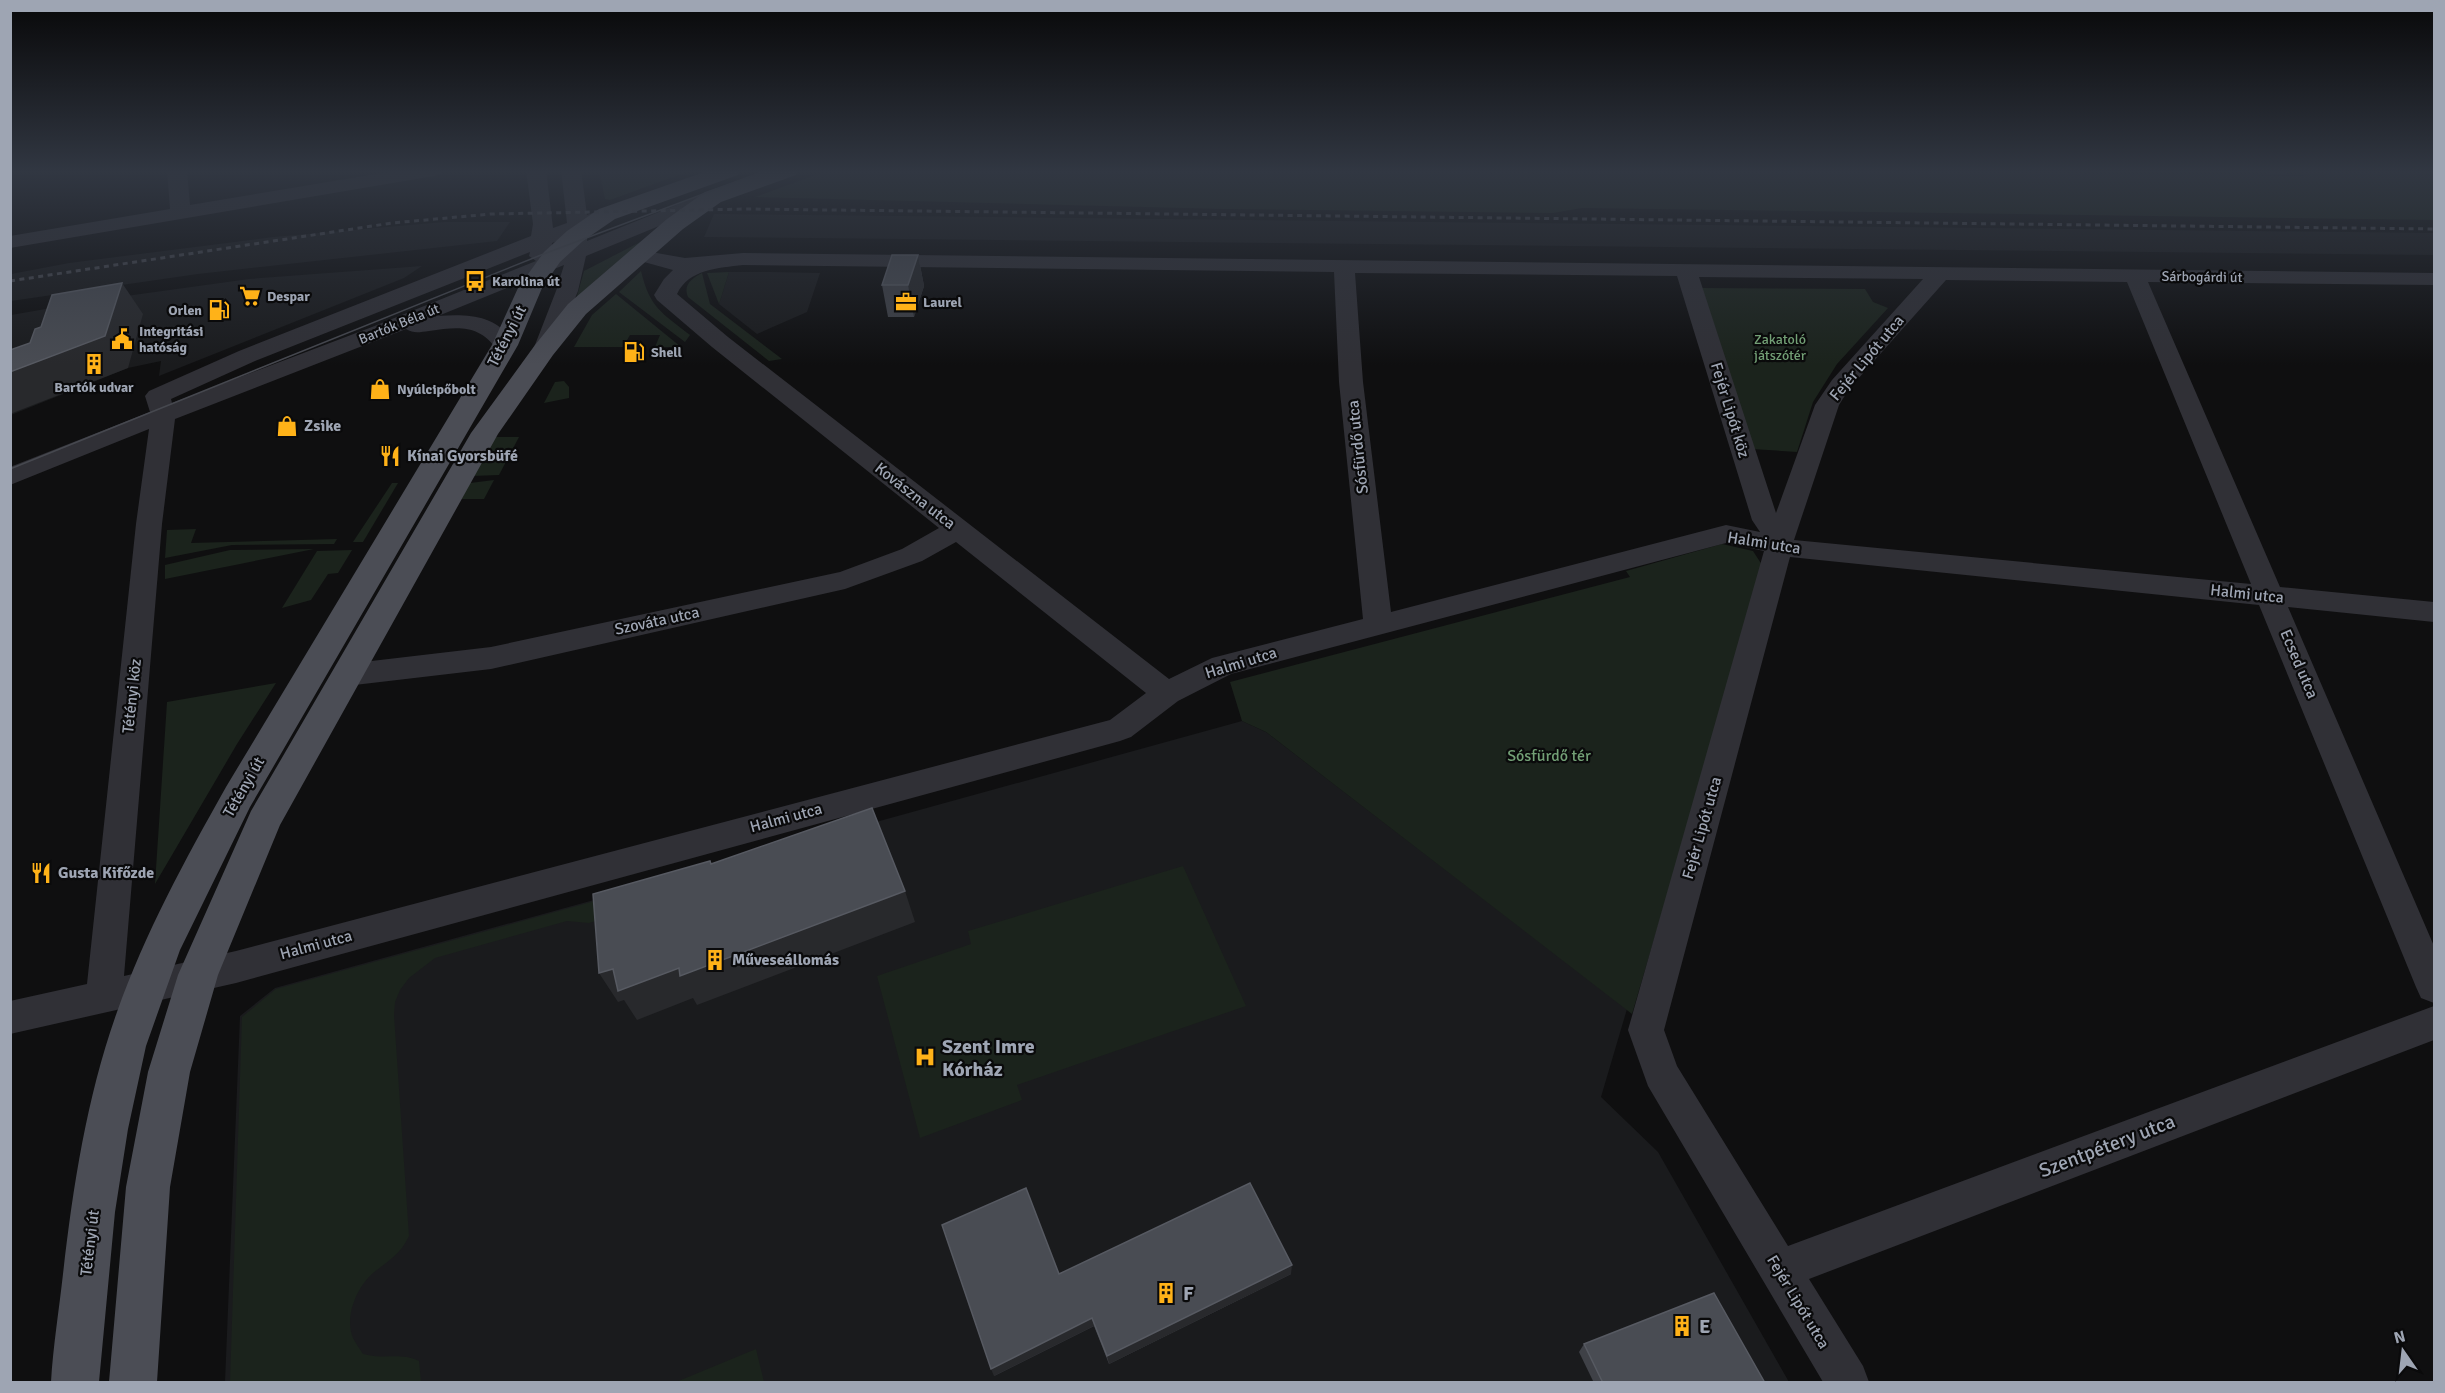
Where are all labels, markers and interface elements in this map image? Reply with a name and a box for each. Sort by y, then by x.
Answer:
street label: Sárbogárdi út [2161,268,2243,286]
bus stop icon: Karolina út [463,269,487,293]
place label: Karolina út [492,273,561,290]
supermarket icon: Despar [238,284,262,308]
place label: Despar [267,288,310,305]
office icon: Laurel [894,290,918,314]
place label: Laurel [923,294,962,311]
fuel station icon: Orlen [207,298,231,322]
street label: Bartók Béla út [356,300,442,348]
place label: Orlen [168,302,202,319]
street label: Tétényi út [483,302,531,370]
street label: Fejér Lipót utca [1825,311,1909,405]
place label: Integritási hatóság [139,323,203,356]
public building icon: Integritási hatóság [110,327,134,351]
park label: Zakatoló játszótér [1754,331,1807,364]
fuel station icon: Shell [622,340,646,364]
place label: Shell [651,344,683,361]
building icon: Bartók udvar [82,352,106,376]
street label: Fejér Lipót köz [1706,360,1754,460]
shop icon: Nyúlcipőbolt [368,377,392,401]
place label: Bartók udvar [54,379,134,396]
place label: Nyúlcipőbolt [397,381,476,398]
street label: Sósfürdő utca [1343,399,1373,495]
shop icon: Zsike [275,414,299,438]
place label: Zsike [304,416,341,436]
restaurant icon: Kínai Gyorsbüfé [378,444,402,468]
place label: Kínai Gyorsbüfé [407,446,518,466]
street label: Kovászna utca [871,458,959,534]
street label: Halmi utca [1726,527,1802,559]
street label: Halmi utca [2209,580,2285,608]
street label: Szováta utca [613,602,701,640]
street label: Ecsed utca [2275,626,2323,702]
street label: Halmi utca [1203,643,1279,683]
street label: Tétényi köz [118,658,146,734]
park label: Sósfürdő tér [1507,746,1591,766]
street label: Tétényi út [219,753,269,821]
street label: Fejér Lipót utca [1678,774,1726,882]
street label: Halmi utca [748,799,824,837]
restaurant icon: Gusta Kifőzde [29,861,53,885]
place label: Gusta Kifőzde [58,863,154,883]
street label: Halmi utca [278,926,354,964]
building icon: Műveseállomás [703,948,727,972]
place label: Műveseállomás [732,950,839,970]
place label: Szent Imre Kórház [942,1034,1035,1082]
hospital icon: Szent Imre Kórház [913,1045,937,1069]
street label: Szentpétery utca [2035,1109,2179,1183]
street label: Tétényi út [76,1208,104,1277]
street label: Fejér Lipót utca [1762,1252,1834,1352]
building icon: F [1154,1281,1178,1305]
place label: F [1183,1281,1194,1306]
building icon: E [1670,1314,1694,1338]
place label: E [1699,1314,1710,1339]
north arrow [2373,1321,2433,1381]
text: N [2392,1326,2407,1348]

